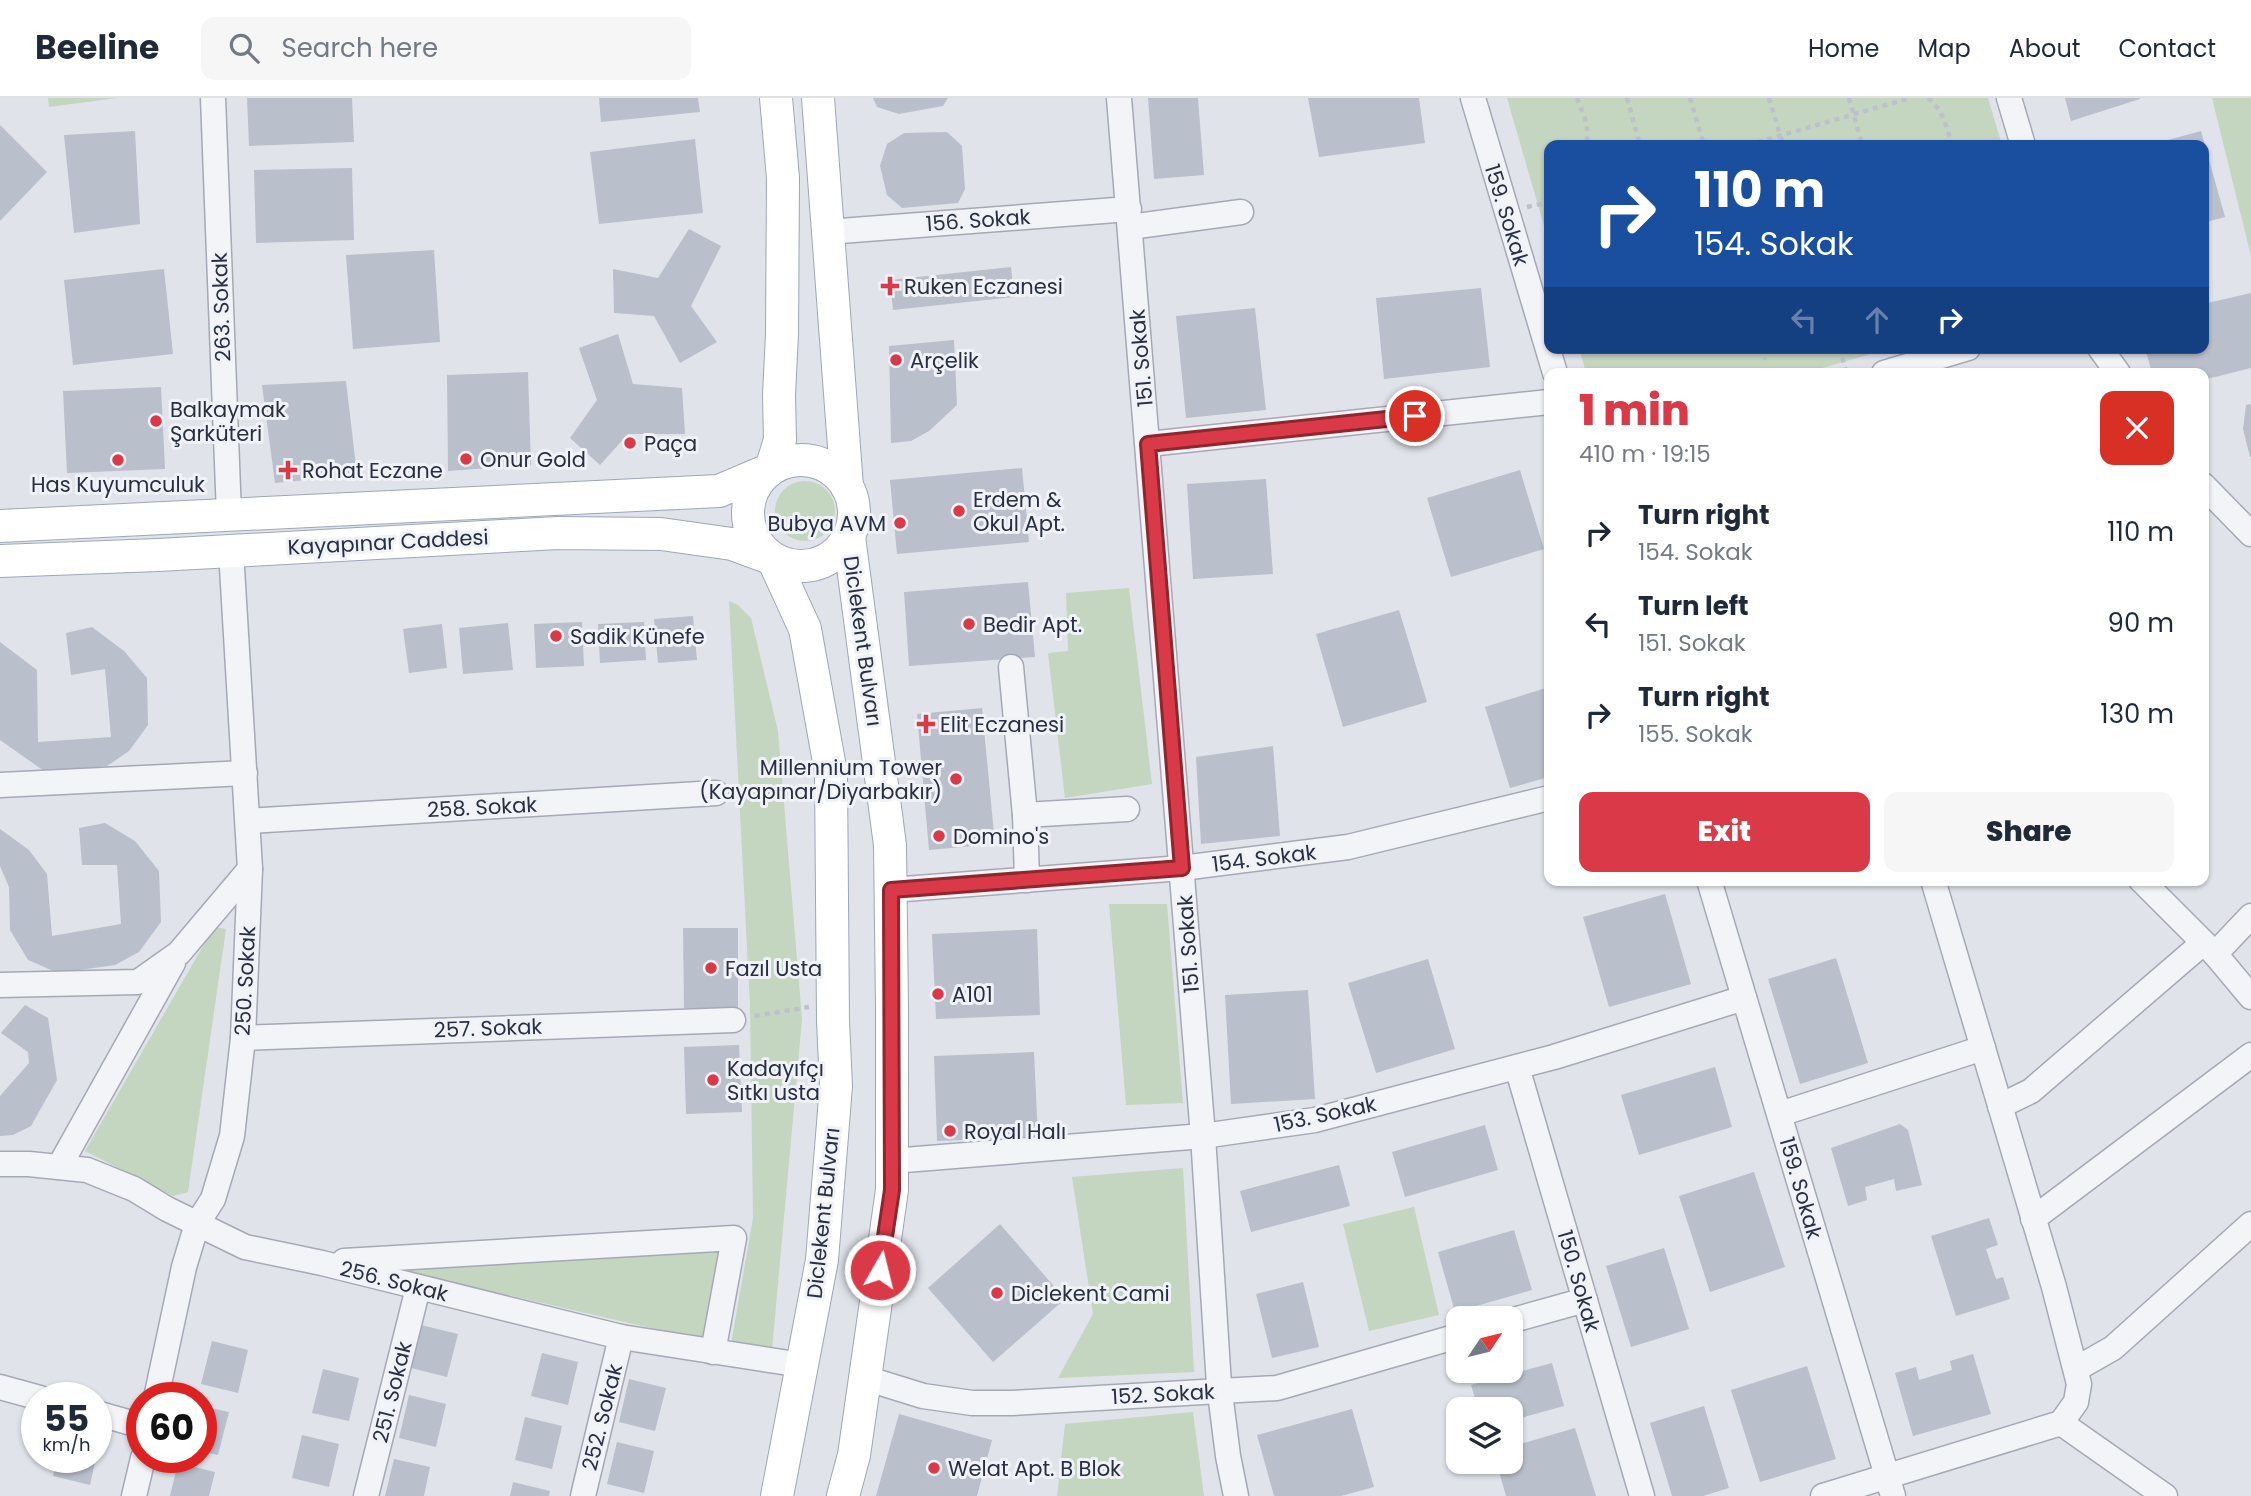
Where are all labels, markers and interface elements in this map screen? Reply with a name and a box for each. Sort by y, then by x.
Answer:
search box [201,17,691,80]
text: Beeline [35,24,159,71]
icon: search [225,29,263,67]
text: Search here [281,30,438,66]
text: Home [1808,32,1880,65]
text: Map [1918,32,1971,65]
text: About [2009,32,2080,65]
text: Contact [2118,32,2216,65]
text: 110 m [1694,156,1825,224]
street label: 159. Sokak [1478,161,1536,270]
icon: right [1579,168,1670,259]
street label: 156. Sokak [925,202,1031,238]
text: 154. Sokak [1694,221,1854,266]
street label: 263. Sokak [205,252,237,362]
place label: Ruken Eczanesi [904,272,1063,301]
marker: Ruken Eczanesi [882,278,898,294]
icon: left [1785,301,1823,339]
icon: ahead [1858,301,1896,339]
icon: right [1931,301,1969,339]
street label: 151. Sokak [1122,308,1160,408]
place label: Arçelik [910,346,979,375]
marker: Arçelik [888,352,904,368]
text: 1 min [1579,381,1690,440]
pin [1385,386,1445,446]
button: close [2100,391,2174,465]
place label: Balkaymak Şarküteri [170,395,286,448]
icon: arrive [1396,397,1434,435]
marker: Balkaymak Şarküteri [148,413,164,429]
place label: Paça [644,429,697,458]
marker: Paça [622,435,638,451]
text: 410 m · 19:15 [1579,438,1711,470]
place label: Onur Gold [480,445,586,474]
marker: Onur Gold [458,451,474,467]
marker: Has Kuyumculuk [110,452,126,468]
place label: Rohat Eczane [302,456,443,485]
marker: Rohat Eczane [280,462,296,478]
place label: Has Kuyumculuk [31,470,205,499]
place label: Erdem & Okul Apt. [973,485,1065,538]
text: Turn right [1638,497,1770,533]
marker: Erdem & Okul Apt. [951,503,967,519]
place label: Bubya AVM [767,509,886,538]
icon: right [1579,514,1617,552]
text: 110 m [2107,514,2174,550]
marker: Bubya AVM [892,515,908,531]
street label: Kayapınar Caddesi [287,522,489,562]
text: 154. Sokak [1638,536,1753,568]
street label: Diclekent Bulvarı [837,554,889,728]
text: Turn left [1638,588,1749,624]
icon: left [1579,605,1617,643]
text: 90 m [2108,605,2174,641]
place label: Bedir Apt. [983,610,1082,639]
marker: Bedir Apt. [961,616,977,632]
place label: Sadik Künefe [570,622,705,651]
text: 151. Sokak [1638,627,1746,659]
marker: Sadik Künefe [548,628,564,644]
text: Turn right [1638,679,1770,715]
icon: right [1579,696,1617,734]
text: 130 m [2100,696,2174,732]
place label: Elit Eczanesi [940,710,1064,739]
marker: Elit Eczanesi [918,716,934,732]
text: 155. Sokak [1638,718,1753,750]
place label: Millennium Tower (Kayapınar/Diyarbakır) [699,753,942,806]
marker: Millennium Tower (Kayapınar/Diyarbakır) [948,771,964,787]
street label: 258. Sokak [426,790,538,824]
button: Exit [1579,792,1870,872]
button: Share [1884,792,2174,872]
place label: Domino's [953,822,1049,851]
marker: Domino's [931,828,947,844]
street label: 154. Sokak [1210,837,1318,879]
street label: 151. Sokak [1170,894,1206,994]
street label: 250. Sokak [228,925,262,1037]
place label: Fazıl Usta [725,954,822,983]
marker: Fazıl Usta [703,960,719,976]
place label: A101 [952,980,993,1009]
marker: A101 [930,986,946,1002]
street label: 257. Sokak [433,1012,543,1044]
place label: Kadayıfçı Sıtkı usta [727,1054,824,1107]
marker: Kadayıfçı Sıtkı usta [705,1072,721,1088]
street label: 153. Sokak [1271,1089,1379,1139]
place label: Royal Halı [964,1117,1066,1146]
marker: Royal Halı [942,1123,958,1139]
street label: Diclekent Bulvarı [800,1126,846,1300]
street label: 159. Sokak [1773,1134,1829,1243]
street label: 150. Sokak [1551,1227,1607,1335]
position arrow [843,1233,917,1307]
street label: 256. Sokak [337,1254,451,1308]
place label: Diclekent Cami [1011,1279,1170,1308]
marker: Diclekent Cami [989,1285,1005,1301]
north arrow [1446,1306,1522,1382]
map controls [1446,1306,1523,1474]
street label: 251. Sokak [365,1338,419,1446]
street label: 252. Sokak [575,1360,629,1473]
street label: 152. Sokak [1111,1377,1216,1411]
speed limit sign: 60 [126,1382,217,1473]
text: 55 [44,1394,89,1443]
button: layers [1446,1397,1523,1474]
text: km/h [43,1432,90,1457]
place label: Welat Apt. B Blok [948,1454,1121,1483]
marker: Welat Apt. B Blok [926,1460,942,1476]

